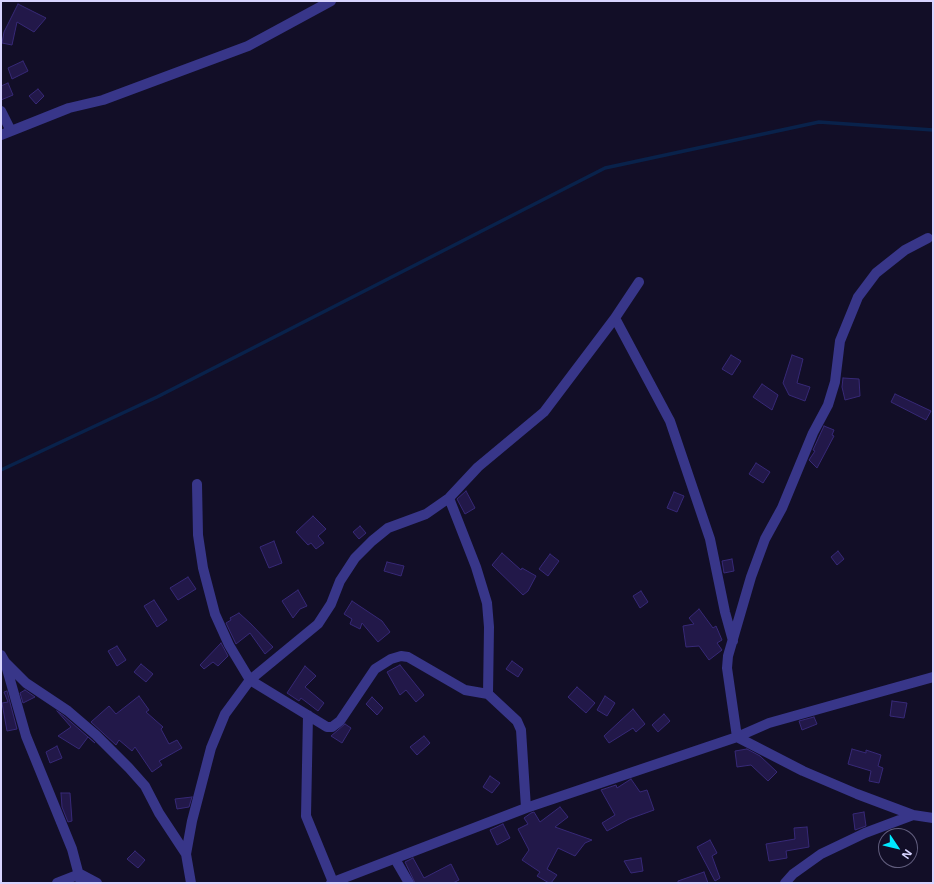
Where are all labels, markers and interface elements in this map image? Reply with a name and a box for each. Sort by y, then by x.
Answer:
north arrow [878,828,918,868]
text: N [899,847,916,863]

